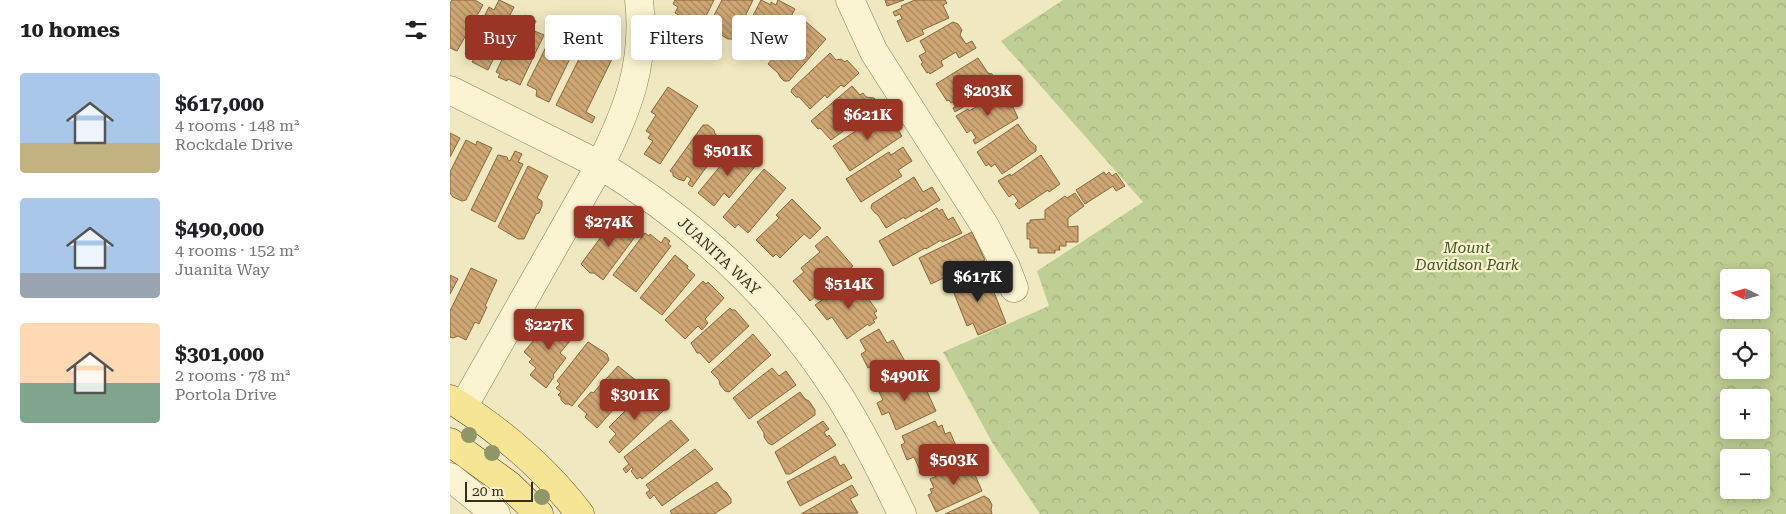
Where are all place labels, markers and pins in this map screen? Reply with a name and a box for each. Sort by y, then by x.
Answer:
pin: $203K [953,74,1023,117]
pin: $621K [833,98,903,141]
pin: $501K [693,134,763,177]
pin: $274K [574,206,644,248]
pin: $617K [943,260,1013,303]
pin: $514K [814,268,884,310]
pin: $227K [514,308,584,351]
pin: $490K [870,360,940,402]
pin: $301K [600,378,670,421]
pin: $503K [919,444,989,486]

